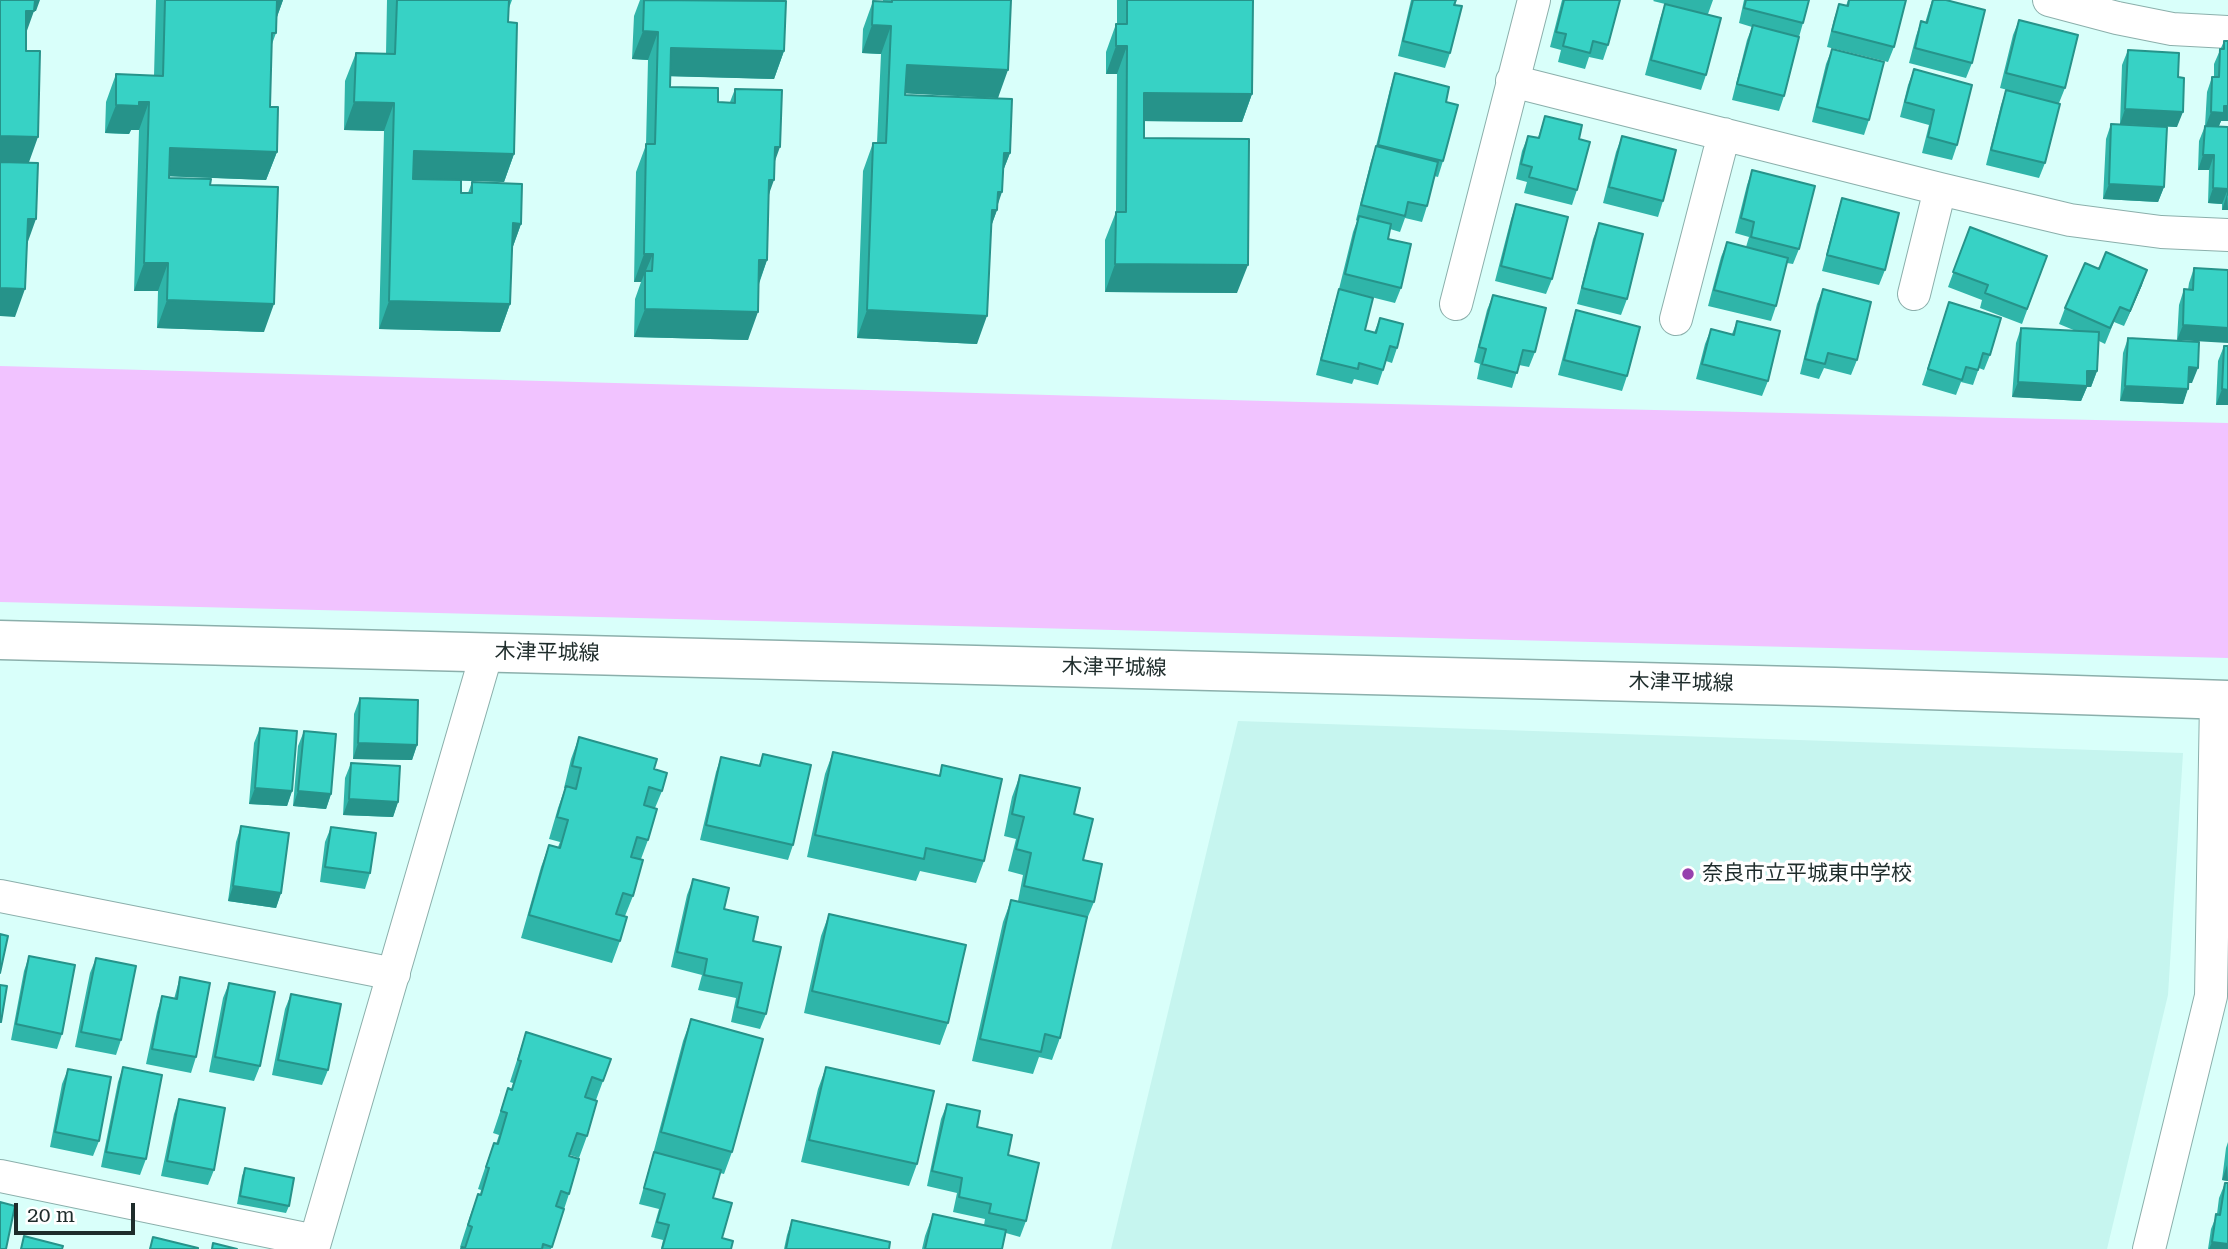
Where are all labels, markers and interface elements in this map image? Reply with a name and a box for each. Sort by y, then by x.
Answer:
street label: 木津平城線 [494,639,600,667]
street label: 木津平城線 [1061,654,1167,682]
street label: 木津平城線 [1628,669,1734,697]
place label: 奈良市立平城東中学校 [1702,861,1912,887]
marker: 奈良市立平城東中学校 [1680,866,1696,882]
scale bar [18,1190,138,1234]
text: 20 m [27,1203,75,1227]

